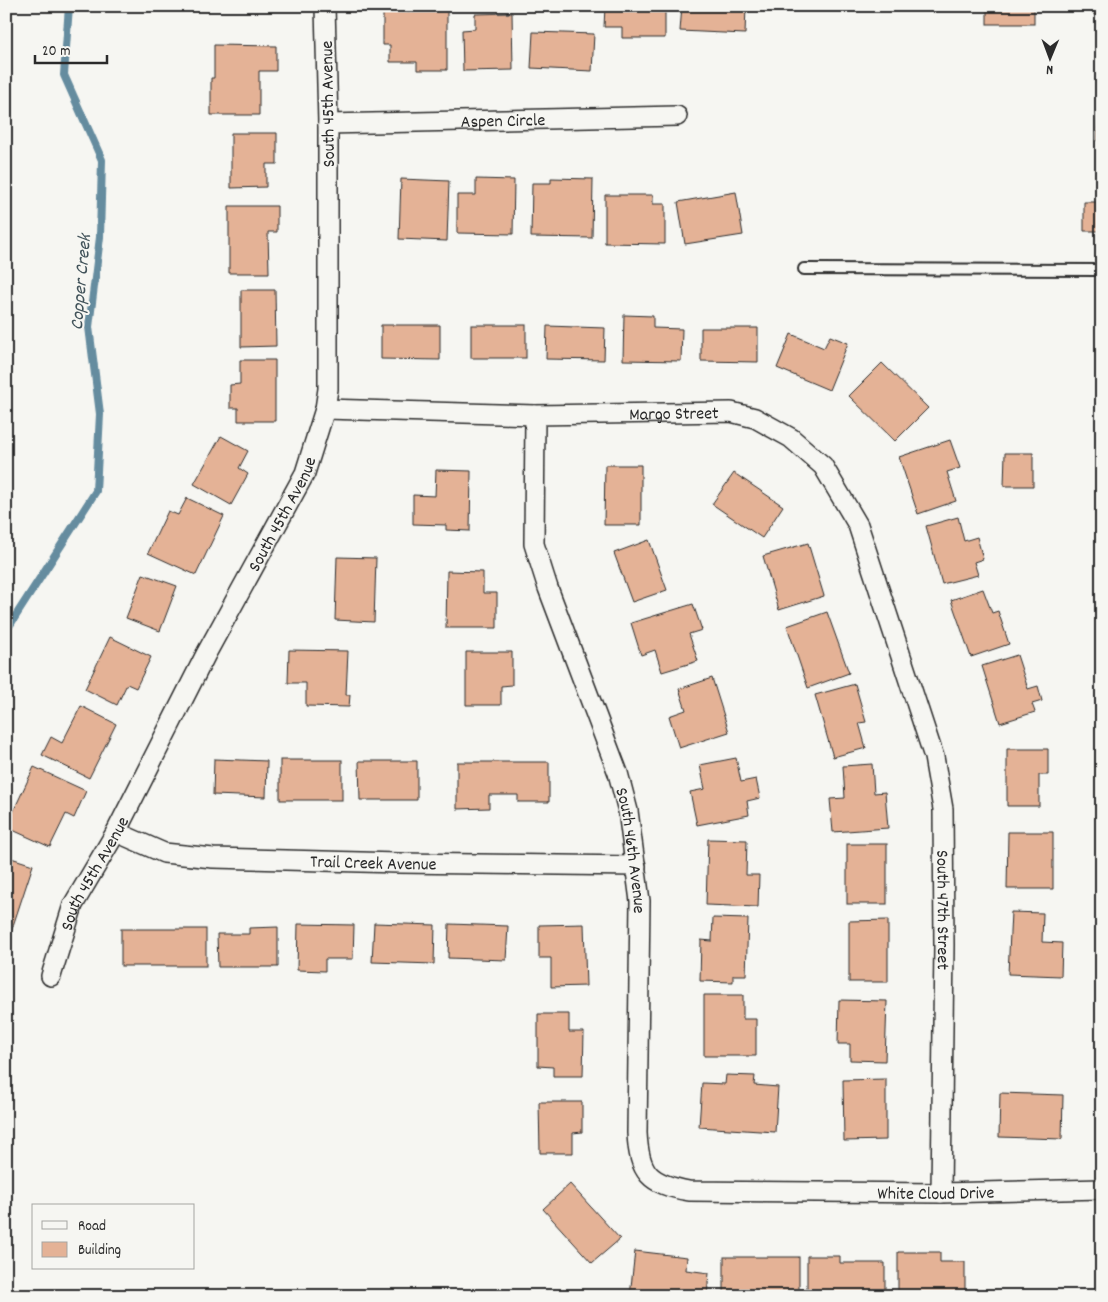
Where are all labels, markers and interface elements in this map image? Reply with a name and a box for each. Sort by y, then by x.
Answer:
scale bar [35,32,108,64]
north arrow [1026,32,1076,82]
street label: South 45th Avenue [316,40,343,168]
text: 20 m [42,41,70,63]
text: N [1046,59,1053,79]
street label: Aspen Circle [461,109,546,136]
water label: Copper Creek [65,231,100,331]
street label: Margo Street [629,402,719,429]
street label: South 45th Avenue [243,454,324,577]
street label: South 46th Avenue [607,785,650,914]
street label: South 45th Avenue [56,813,137,934]
street label: South 47th Street [928,850,954,970]
street label: Trail Creek Avenue [310,851,437,878]
street label: White Cloud Drive [877,1182,995,1208]
legend [32,1204,195,1270]
text: Road [78,1216,106,1238]
text: Building [78,1240,121,1262]

